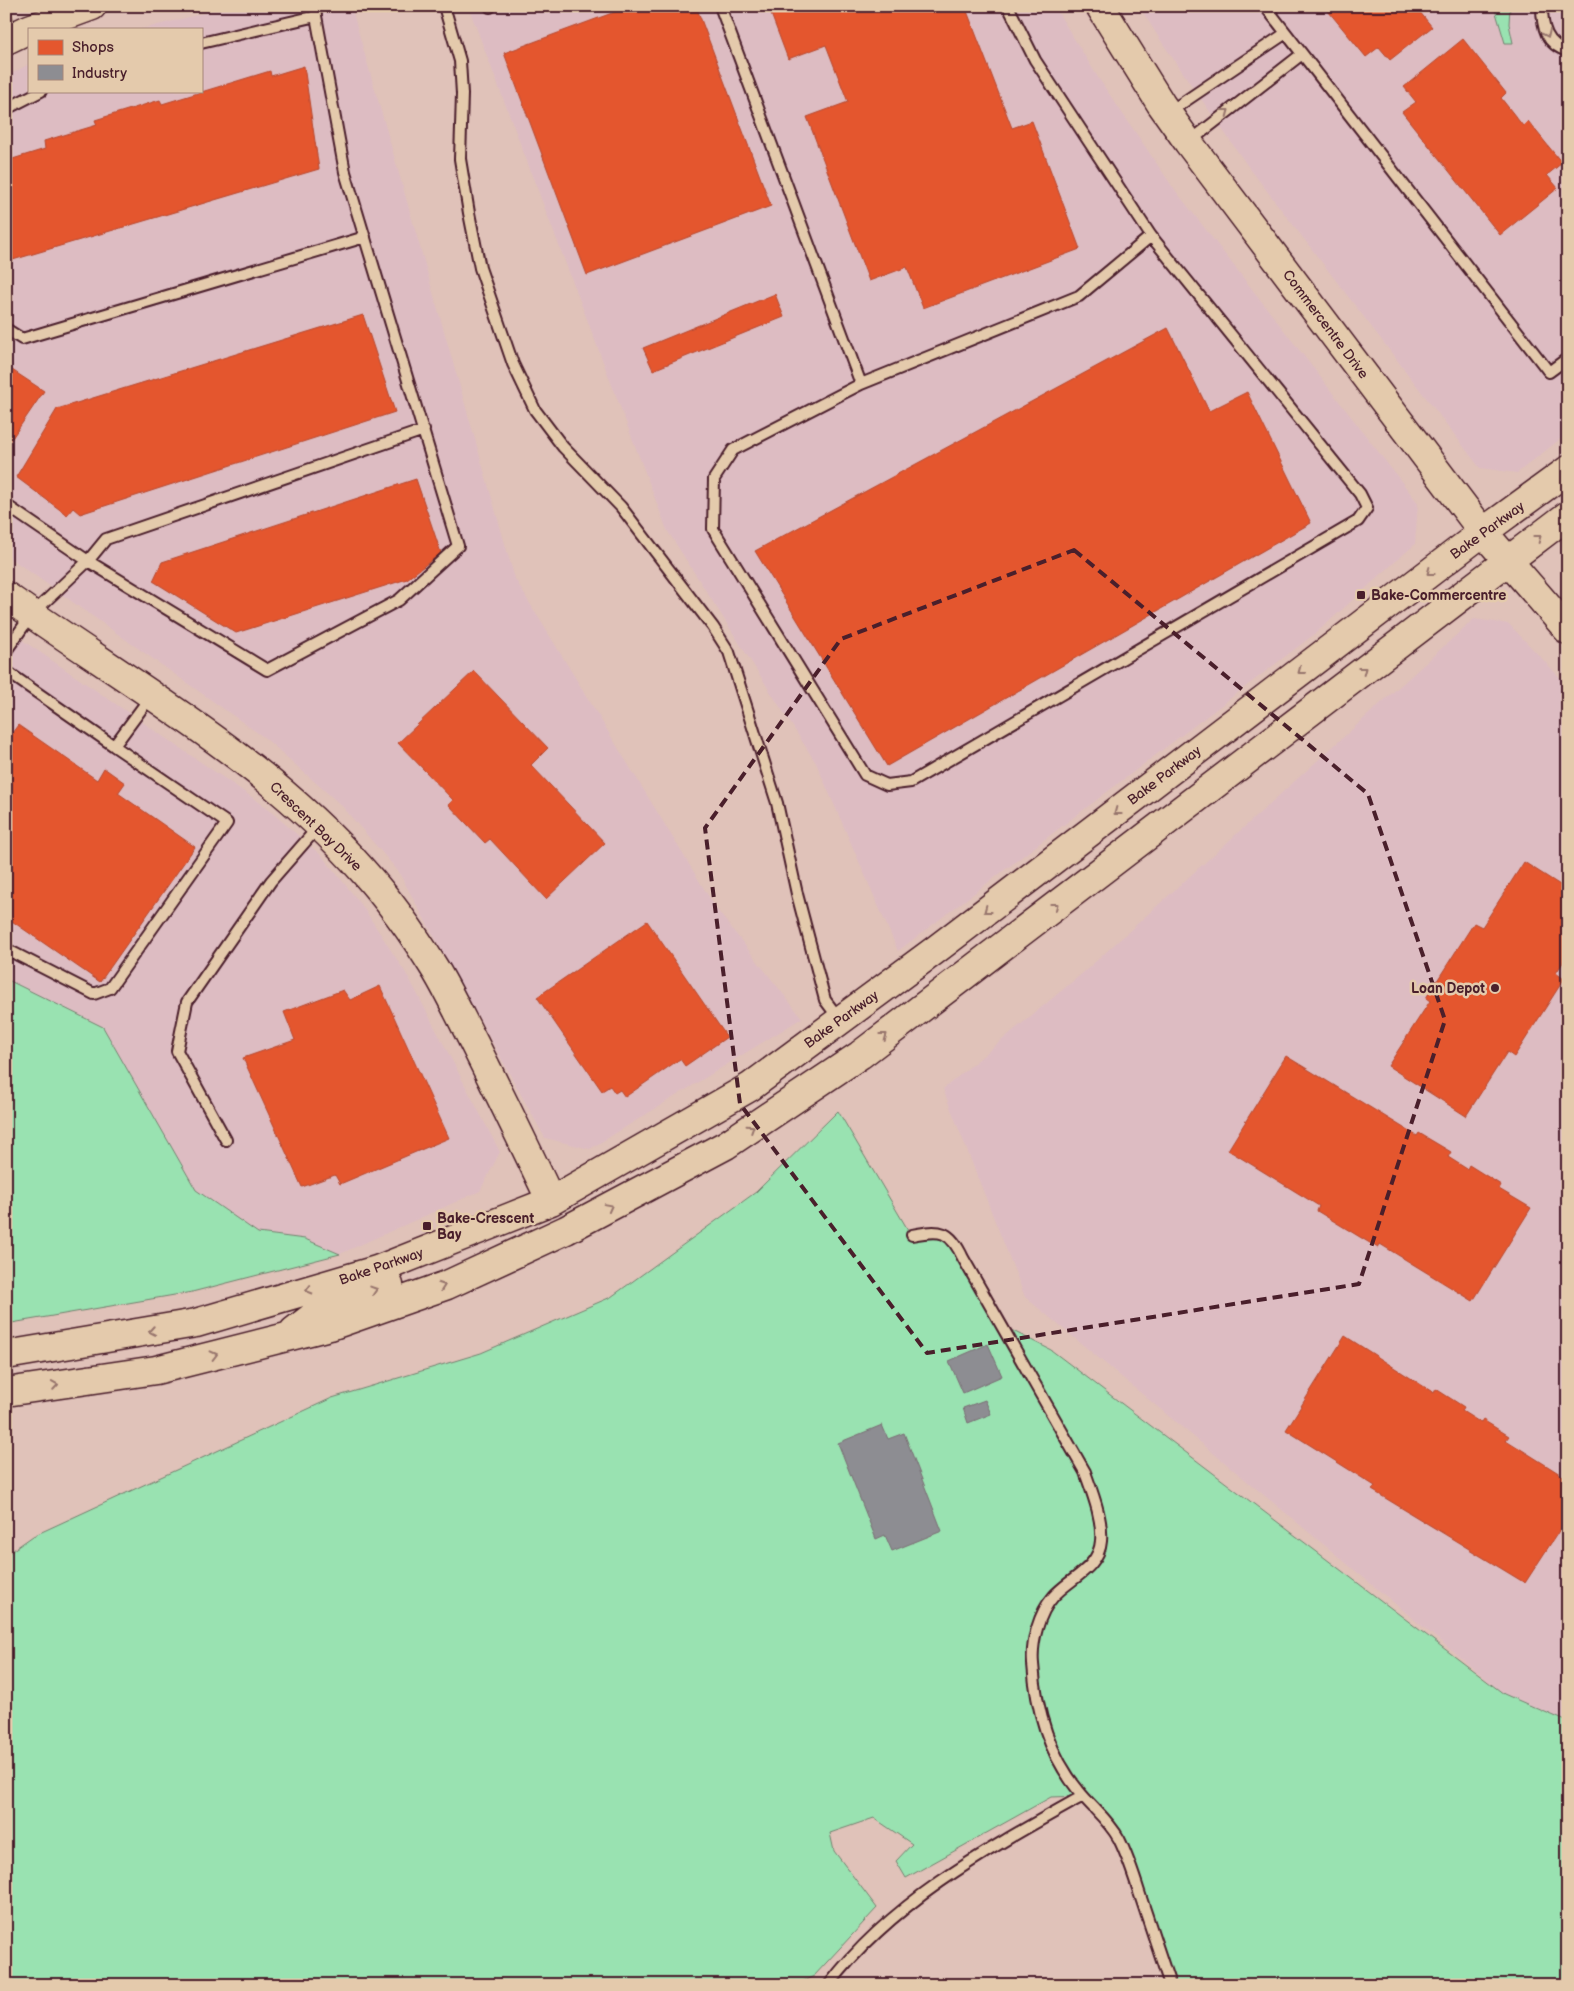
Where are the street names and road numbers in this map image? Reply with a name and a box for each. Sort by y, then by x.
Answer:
street label: Commercentre Drive [1279,267,1372,382]
street label: Bake Parkway [1447,497,1528,563]
street label: Bake Parkway [1124,742,1205,809]
street label: Crescent Bay Drive [266,778,365,875]
street label: Bake Parkway [801,986,882,1052]
street label: Bake Parkway [337,1244,426,1289]

